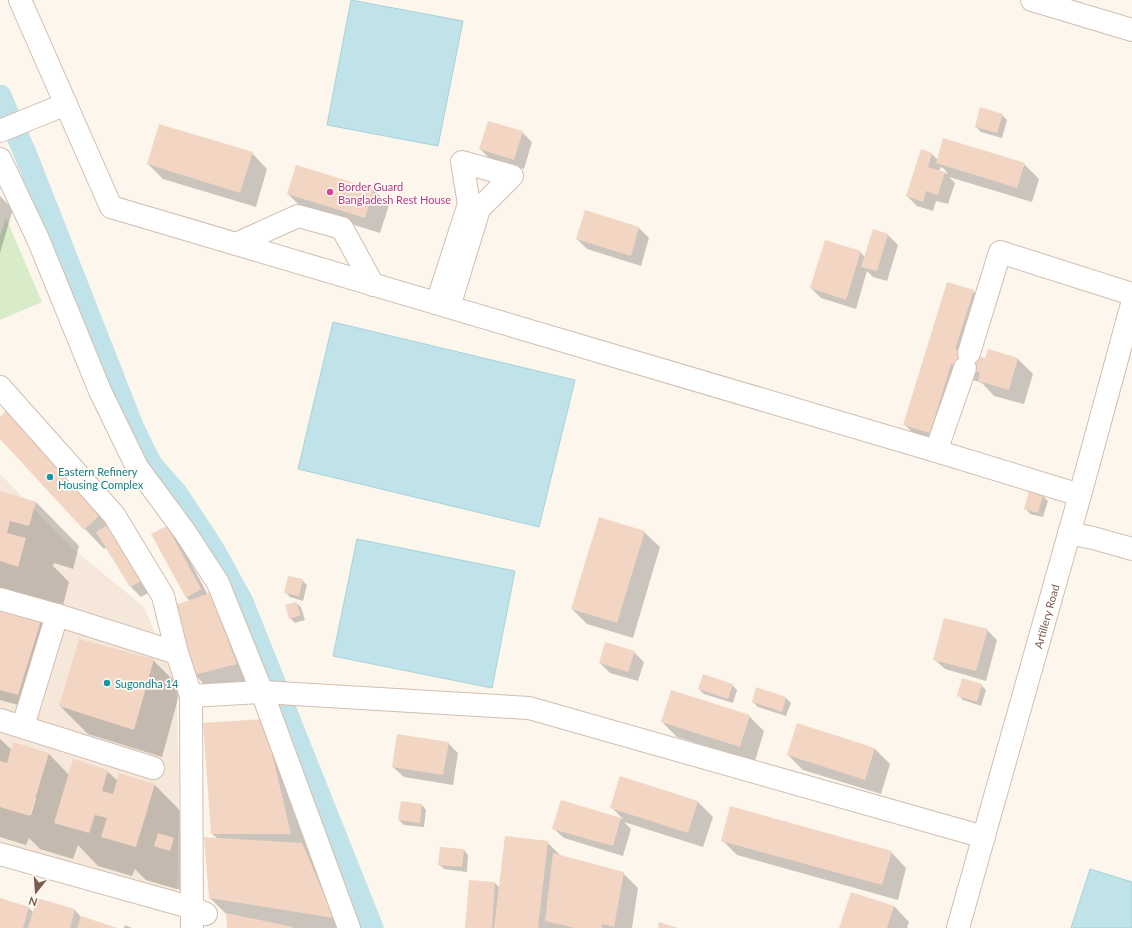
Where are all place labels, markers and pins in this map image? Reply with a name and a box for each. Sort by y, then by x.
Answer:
place label: Border Guard Bangladesh Rest House [338,180,451,206]
marker: Border Guard Bangladesh Rest House [325,187,335,197]
place label: Eastern Refinery Housing Complex [58,465,144,491]
marker: Eastern Refinery Housing Complex [45,472,55,482]
place label: Sugondha 14 [115,677,179,690]
marker: Sugondha 14 [102,678,112,688]

